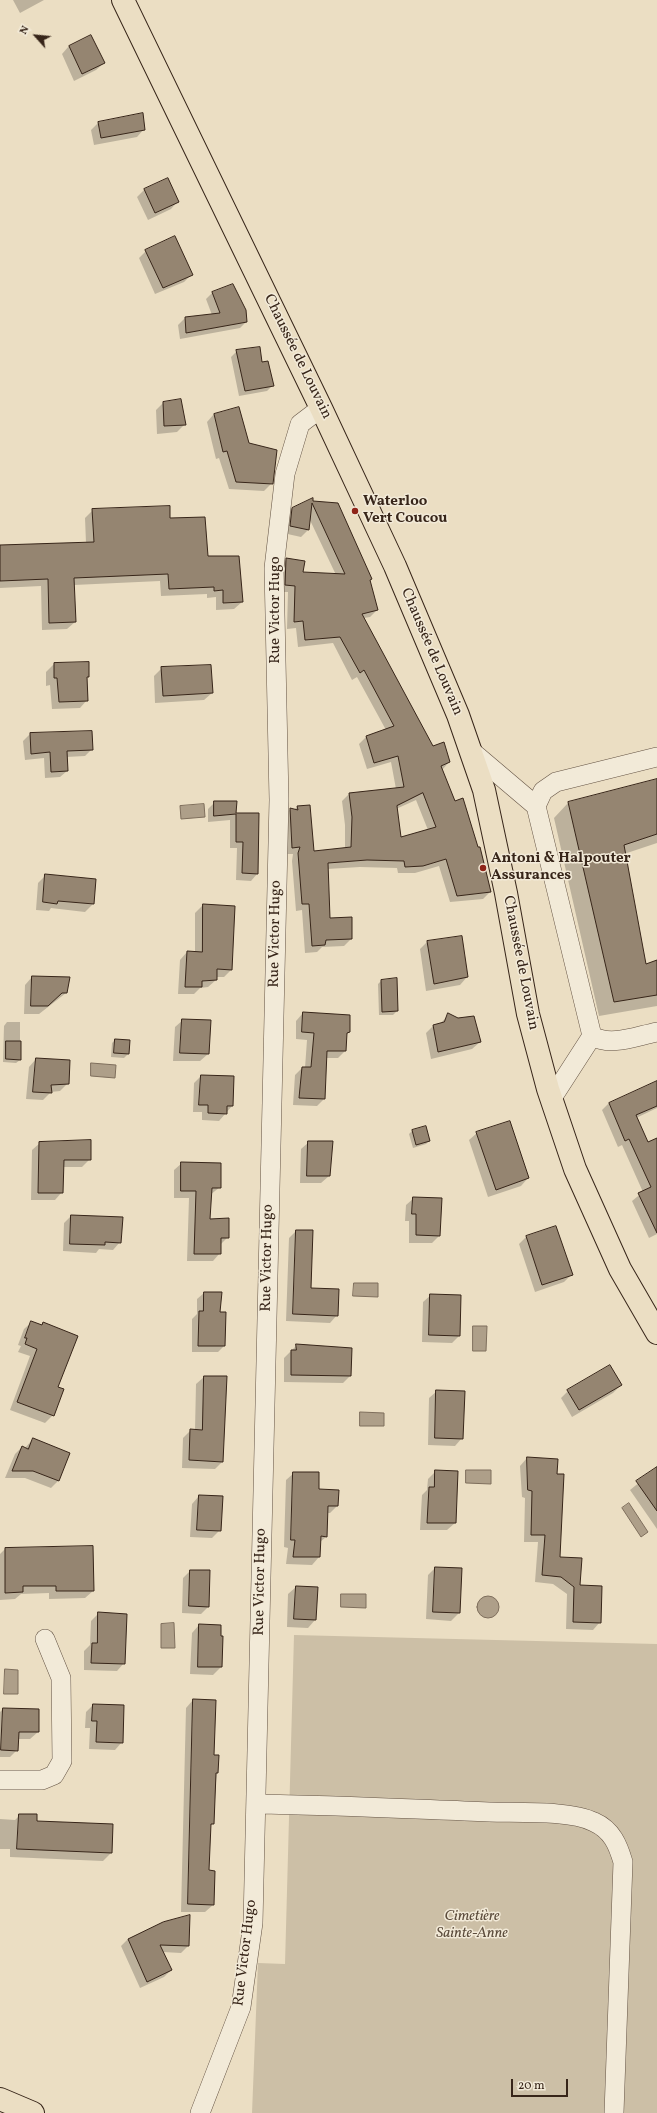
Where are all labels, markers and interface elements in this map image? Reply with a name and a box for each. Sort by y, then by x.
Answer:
north arrow [16,16,56,56]
text: N [16,23,33,37]
street label: Chaussée de Louvain [259,292,335,422]
place label: Waterloo Vert Coucou [363,493,447,528]
marker: Waterloo Vert Coucou [350,506,360,516]
street label: Rue Victor Hugo [267,556,285,664]
street label: Chaussée de Louvain [396,586,466,718]
place label: Antoni & Halpouter Assurances [491,850,631,885]
marker: Antoni & Halpouter Assurances [478,863,488,873]
street label: Rue Victor Hugo [266,880,286,988]
street label: Chaussée de Louvain [498,894,542,1032]
street label: Rue Victor Hugo [258,1204,278,1312]
street label: Rue Victor Hugo [251,1528,271,1636]
street label: Rue Victor Hugo [231,1899,261,2007]
park label: Cimetière Sainte-Anne [436,1908,508,1943]
scale bar [513,2071,570,2097]
text: 20 m [518,2078,545,2094]

